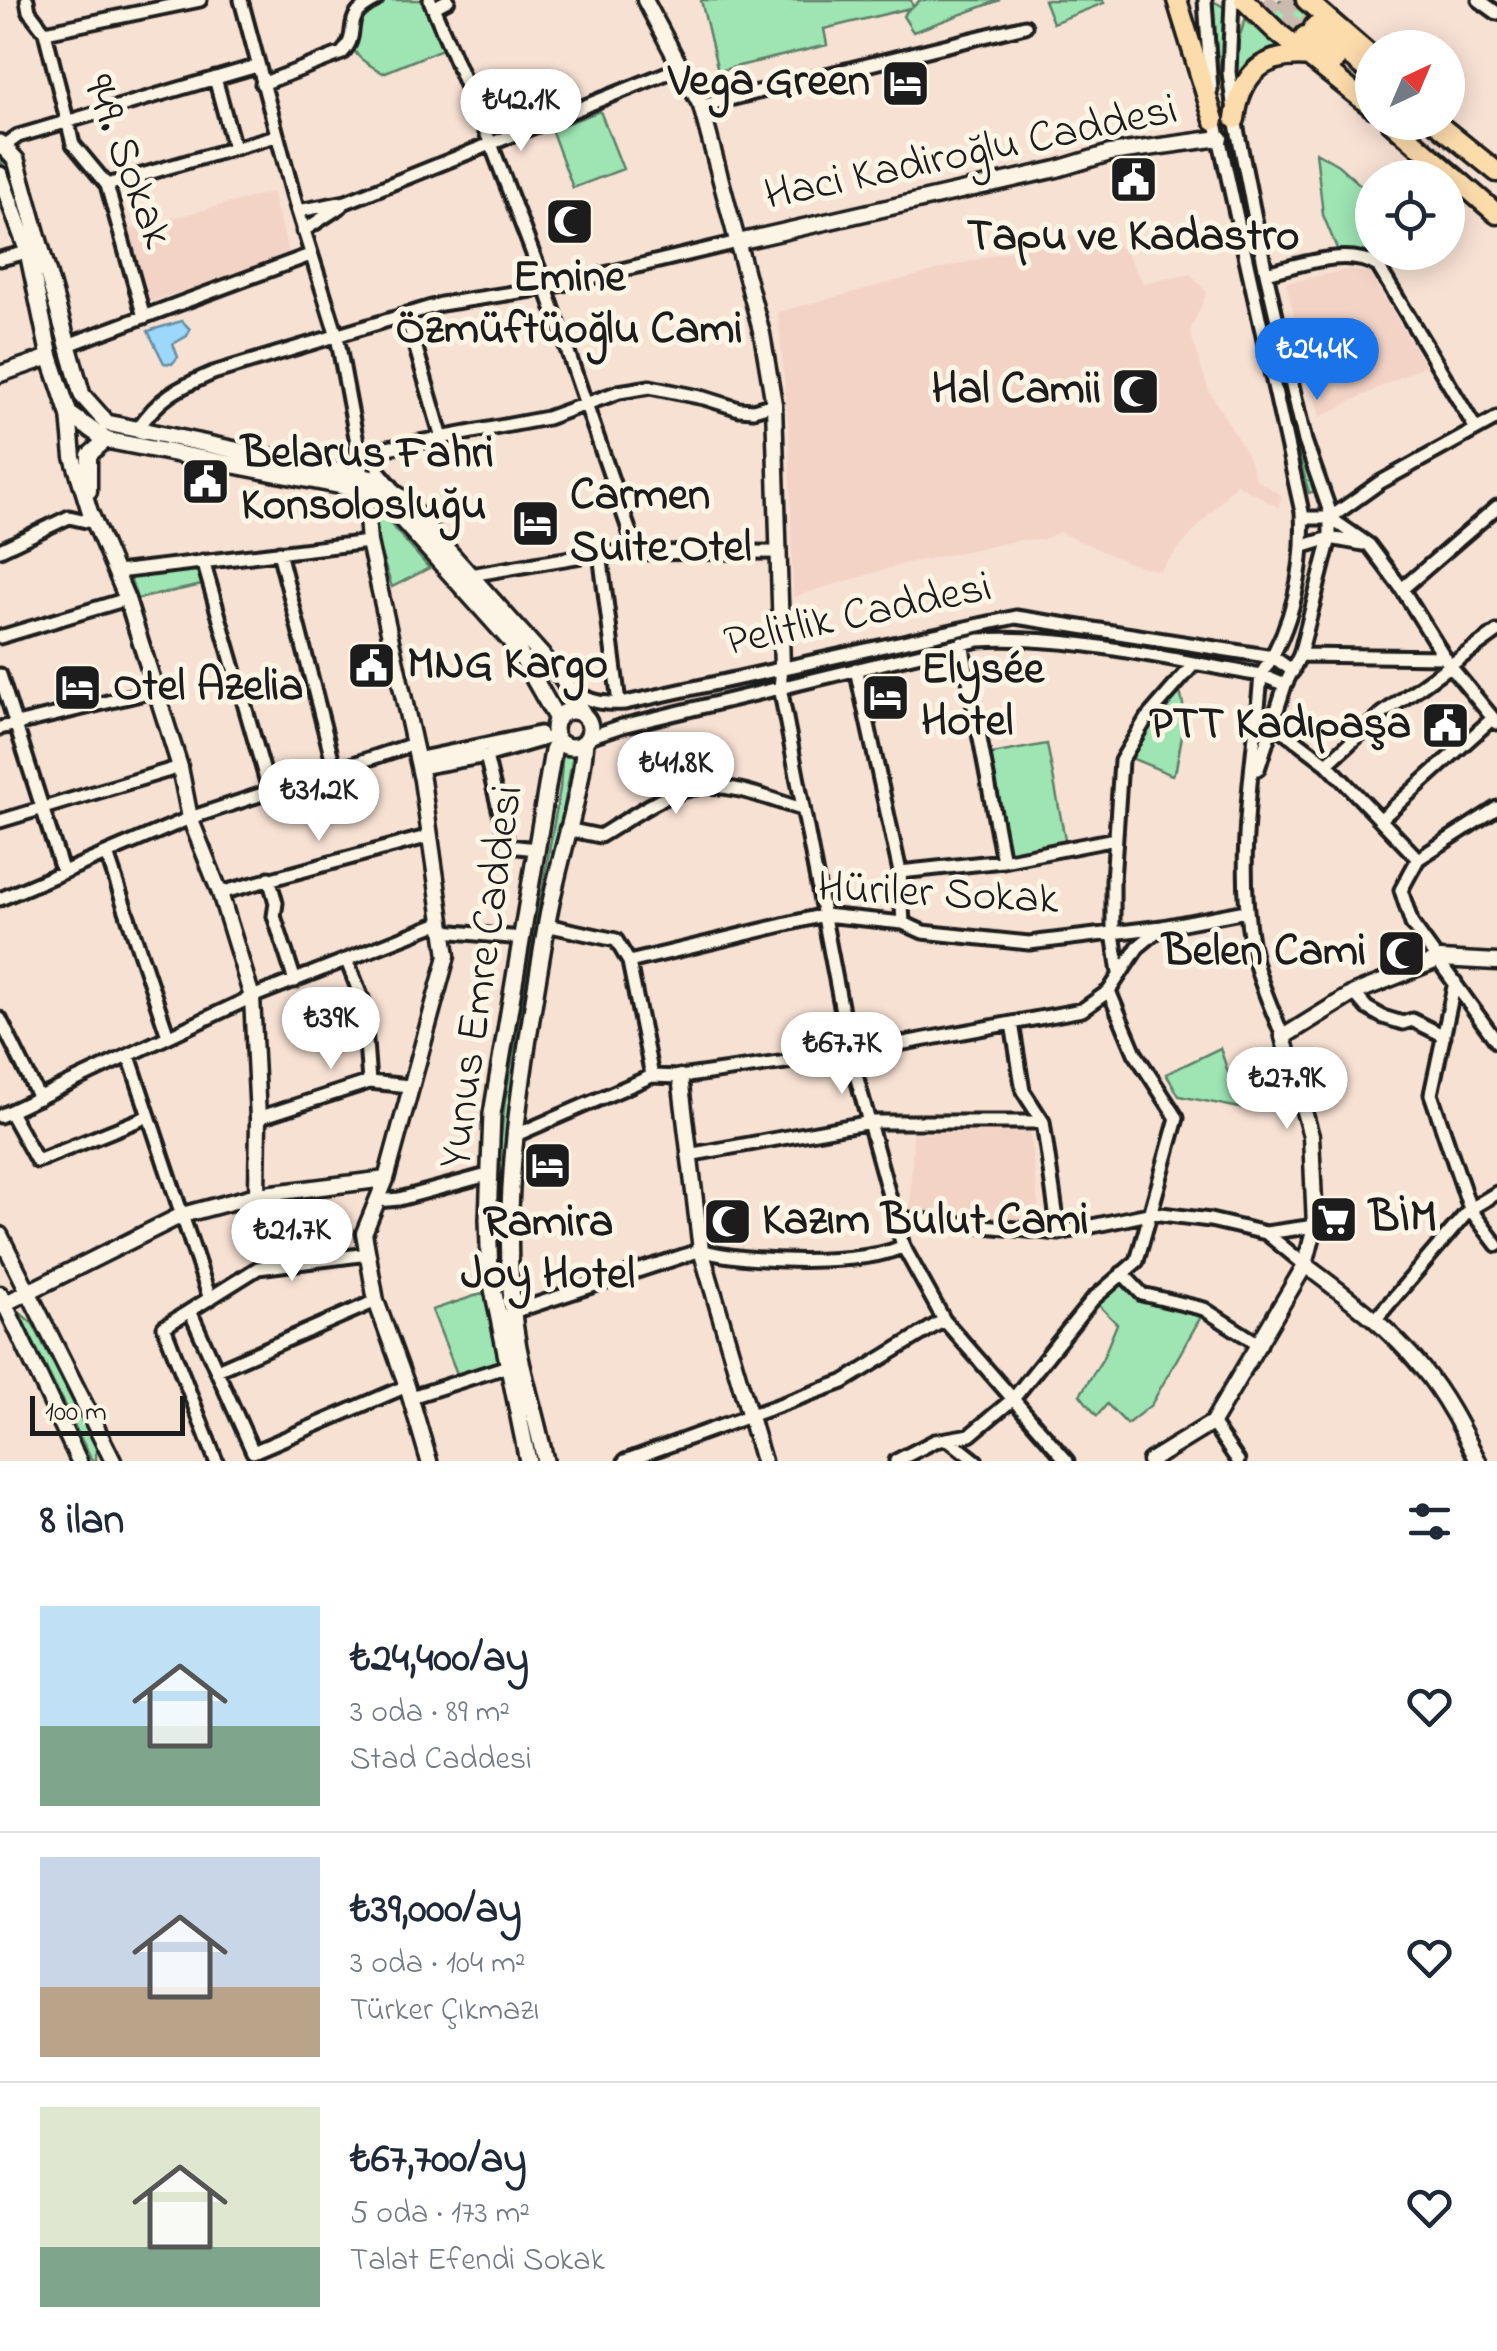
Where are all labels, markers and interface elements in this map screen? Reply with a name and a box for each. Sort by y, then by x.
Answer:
north arrow [1355,30,1465,140]
map controls [1355,30,1465,270]
place label: Vega Green [667,50,870,118]
hotel icon: Vega Green [879,57,931,109]
street label: 949. Sokak [63,66,189,258]
pin: ₺42.1K [440,69,602,154]
text: ₺42.1K [482,78,560,125]
street label: Haci Kadiroğlu Caddesi [759,78,1183,230]
public building icon: Tapu ve Kadastro [1107,154,1159,206]
button: locate [1355,160,1465,270]
mosque icon: Emine Özmüftüoğlu Cami [543,195,595,247]
place label: Tapu ve Kadastro [967,205,1299,271]
place label: Emine Özmüftüoğlu Cami [395,246,743,365]
pin: ₺24.4K [1236,318,1398,403]
text: ₺24.4K [1277,327,1357,374]
place label: Hal Camii [932,358,1101,424]
mosque icon: Hal Camii [1110,365,1162,417]
place label: Belarus Fahri Konsolosluğu [239,422,494,541]
public building icon: Belarus Fahri Konsolosluğu [180,455,232,507]
place label: Carmen Suite Otel [570,464,752,582]
hotel icon: Carmen Suite Otel [509,497,561,549]
street label: Pelitlik Caddesi [718,555,998,677]
place label: MNG Kargo [407,633,608,701]
place label: Elysée Hotel [921,638,1046,756]
public building icon: MNG Kargo [346,640,398,692]
place label: Otel Azelia [113,655,303,721]
hotel icon: Otel Azelia [52,662,104,714]
hotel icon: Elysée Hotel [860,671,912,723]
place label: PTT Kadıpaşa [1149,693,1411,759]
public building icon: PTT Kadıpaşa [1420,700,1472,752]
pin: ₺41.8K [595,732,757,817]
text: ₺41.8K [639,741,713,788]
pin: ₺31.2K [238,759,400,844]
text: ₺31.2K [280,768,358,815]
street label: Yunus Emre Caddesi [423,781,543,1173]
street label: Hüriler Sokak [816,856,1061,934]
place label: Belen Cami [1160,920,1366,986]
mosque icon: Belen Cami [1375,927,1427,979]
pin: ₺39K [272,987,390,1072]
text: ₺39K [304,996,358,1043]
pin: ₺67.7K [761,1012,923,1097]
text: ₺67.7K [803,1021,881,1068]
pin: ₺27.9K [1206,1047,1368,1132]
text: ₺27.9K [1249,1056,1325,1103]
hotel icon: Ramira Joy Hotel [522,1140,574,1192]
place label: BİM [1367,1186,1437,1252]
place label: Kazım Bulut Cami [762,1189,1089,1255]
place label: Ramira Joy Hotel [461,1191,635,1309]
supermarket icon: BİM [1308,1193,1360,1245]
mosque icon: Kazım Bulut Cami [701,1196,753,1248]
pin: ₺21.7K [211,1199,373,1284]
text: ₺21.7K [253,1208,331,1255]
scale bar [30,1391,185,1436]
text: 100 m [45,1393,107,1434]
text: 8 ilan [40,1491,124,1552]
icon: filters [1402,1494,1457,1549]
text: ₺24,400/ay [350,1629,529,1690]
icon: home [120,1646,240,1766]
icon: heart [1402,1679,1457,1734]
text: 3 oda · 89 m² [350,1690,510,1737]
text: Stad Caddesi [350,1737,532,1784]
text: ₺39,000/ay [350,1880,522,1941]
icon: home [120,1897,240,2017]
icon: heart [1402,1930,1457,1985]
text: 3 oda · 104 m² [350,1941,525,1988]
text: Türker Çıkmazı [350,1988,539,2035]
text: ₺67,700/ay [350,2130,527,2191]
icon: home [120,2147,240,2267]
icon: heart [1402,2180,1457,2235]
text: 5 oda · 173 m² [350,2191,530,2238]
text: Talat Efendi Sokak [350,2238,605,2285]

